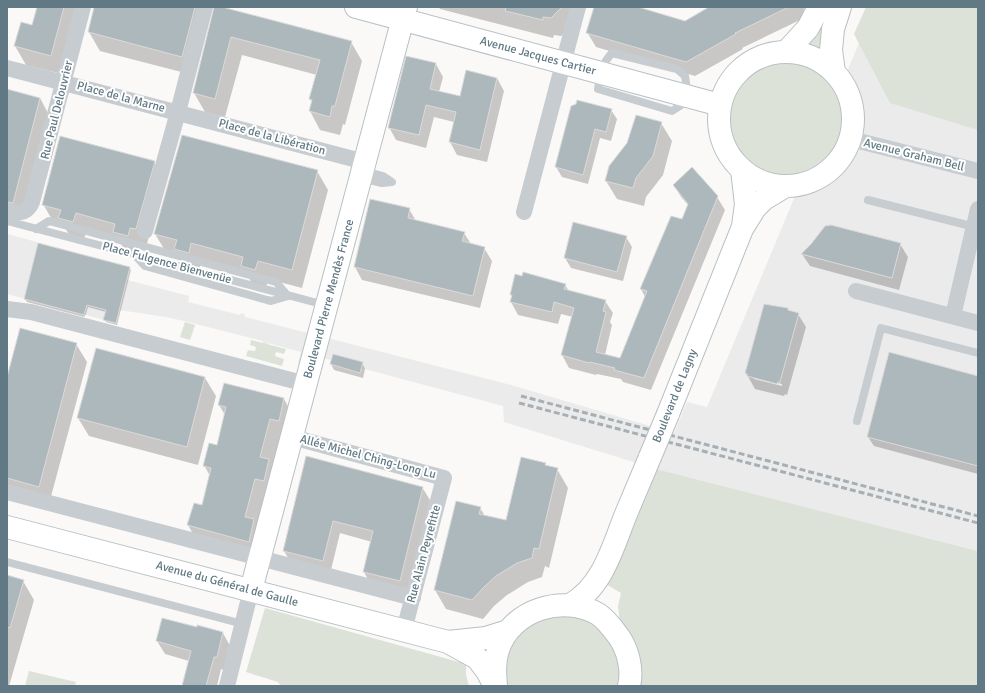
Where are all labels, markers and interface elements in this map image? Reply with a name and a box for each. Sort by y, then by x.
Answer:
street label: Avenue Jacques Cartier [478,33,598,79]
street label: Rue Paul Delouvrier [37,59,77,161]
street label: Place de la Marne [75,78,167,116]
street label: Place de la Libération [217,116,327,158]
street label: Avenue Graham Bell [862,135,966,175]
street label: Boulevard Pierre Mendès France [300,218,358,380]
street label: Place Fulgence Bienvenüe [101,239,233,287]
street label: Boulevard de Lagny [649,347,701,445]
street label: Allée Michel Ching-Long Lu [298,432,438,482]
street label: Rue Alain Peyrefitte [404,503,444,605]
street label: Avenue du Général de Gaulle [154,558,300,610]

